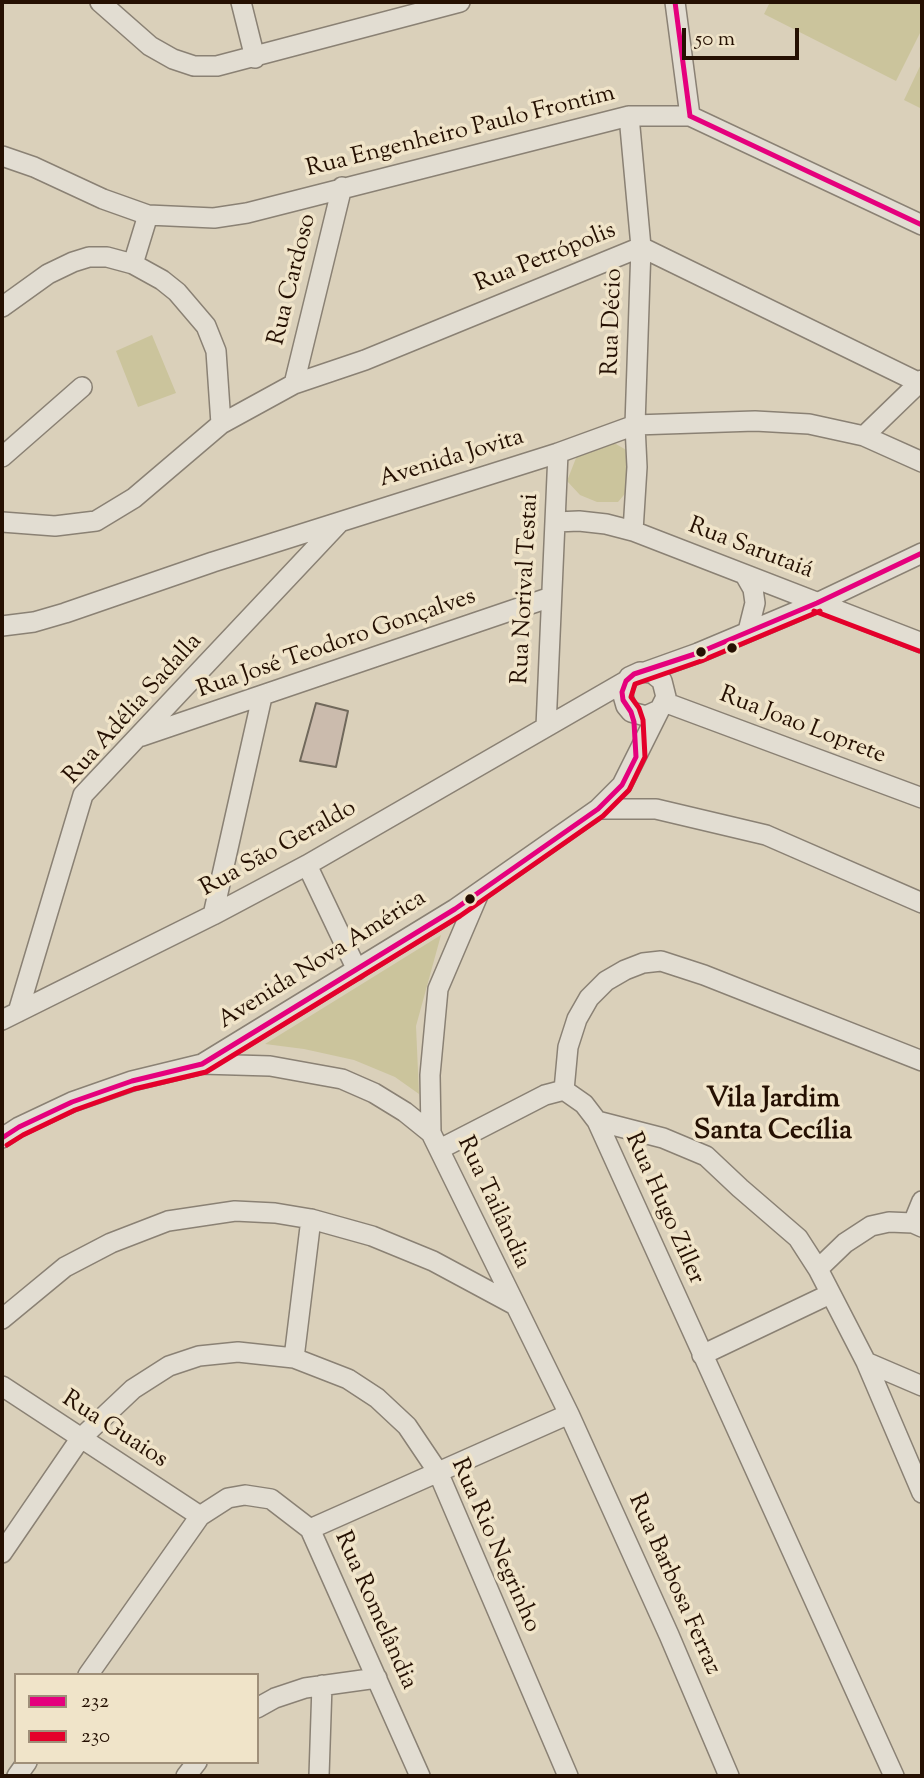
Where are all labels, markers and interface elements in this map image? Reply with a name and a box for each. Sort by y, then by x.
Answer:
scale bar [686,14,803,58]
text: 50 m [695,25,735,55]
street label: Rua Engenheiro Paulo Frontim [304,81,618,185]
street label: Rua Cardoso [264,211,324,349]
street label: Rua Petrópolis [471,218,621,300]
street label: Rua Décio [598,268,630,376]
street label: Avenida Jovita [376,424,528,496]
street label: Rua Norival Testai [508,493,546,685]
street label: Rua Sarutaiá [683,513,817,587]
street label: Rua José Teodoro Gonçalves [194,584,480,706]
street label: Rua Adélia Sadalla [59,629,209,791]
unlabelled marker [725,641,739,655]
unlabelled marker [694,645,708,659]
street label: Rua Joao Loprete [715,682,889,772]
street label: Rua São Geraldo [196,795,362,905]
street label: Avenida Nova América [214,885,432,1037]
unlabelled marker [463,892,477,906]
district label: Vila Jardim Santa Cecília [694,1084,852,1150]
street label: Rua Hugo Ziller [617,1129,709,1289]
street label: Rua Tailândia [449,1132,535,1274]
street label: Rua Guaios [56,1386,172,1476]
street label: Rua Rio Negrinho [443,1455,545,1637]
street label: Rua Barbosa Ferraz [620,1490,726,1680]
street label: Rua Romelândia [326,1527,422,1695]
legend [14,1673,259,1764]
text: 232 [81,1687,109,1717]
text: 230 [81,1722,110,1752]

